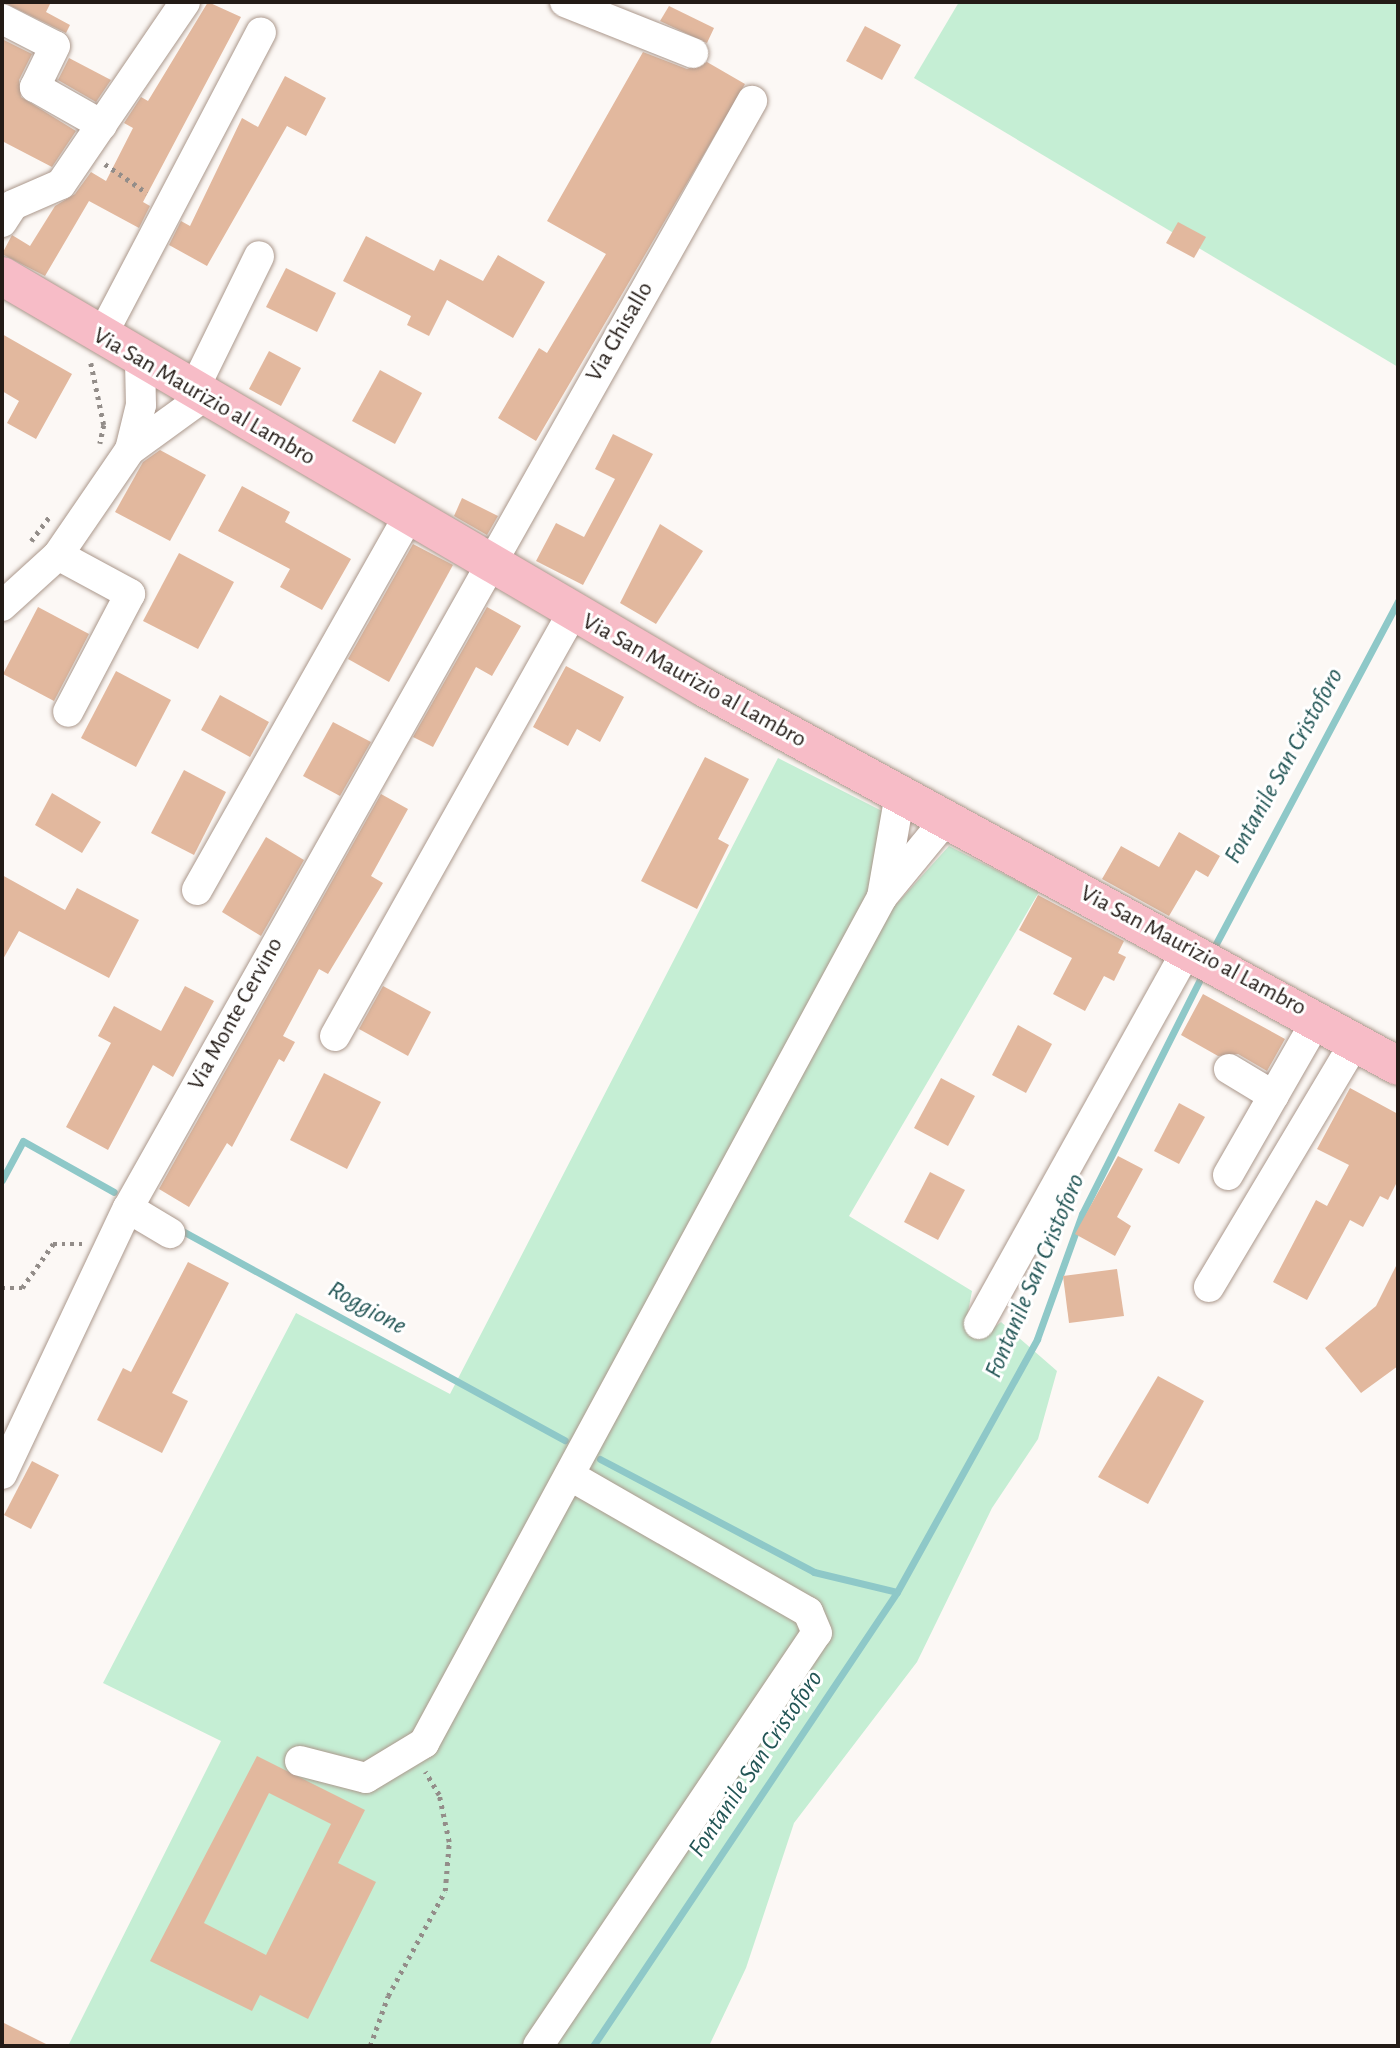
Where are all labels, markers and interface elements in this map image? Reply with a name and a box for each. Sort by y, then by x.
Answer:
street label: Via Ghisallo [580,277,660,387]
street label: Via San Maurizio al Lambro [88,322,320,472]
street label: Via San Maurizio al Lambro [577,607,811,755]
water label: Fontanile San Cristoforo [1217,663,1351,869]
street label: Via San Maurizio al Lambro [1075,879,1311,1023]
street label: Via Monte Cervino [182,933,290,1095]
water label: Fontanile San Cristoforo [978,1169,1092,1383]
water label: Roggione [322,1274,412,1342]
water label: Fontanile San Cristoforo [682,1665,830,1863]

